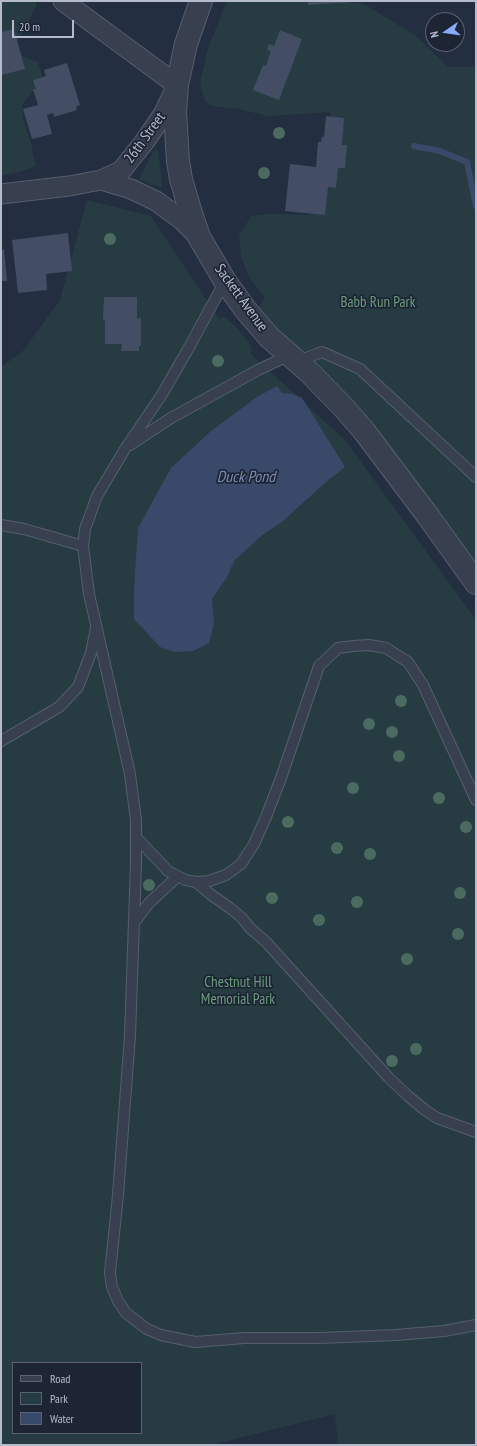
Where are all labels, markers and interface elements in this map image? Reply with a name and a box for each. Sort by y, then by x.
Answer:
scale bar [14,12,76,38]
north arrow [425,12,465,52]
text: 20 m [19,19,40,34]
text: N [427,30,442,39]
street label: 26th Street [121,109,169,167]
street label: Sackett Avenue [211,261,271,335]
park label: Babb Run Park [340,294,416,312]
water label: Duck Pond [217,467,275,487]
park label: Chestnut Hill Memorial Park [201,974,275,1009]
legend [12,1362,142,1434]
text: Road [50,1371,70,1386]
text: Park [50,1391,68,1406]
text: Water [50,1411,74,1426]

